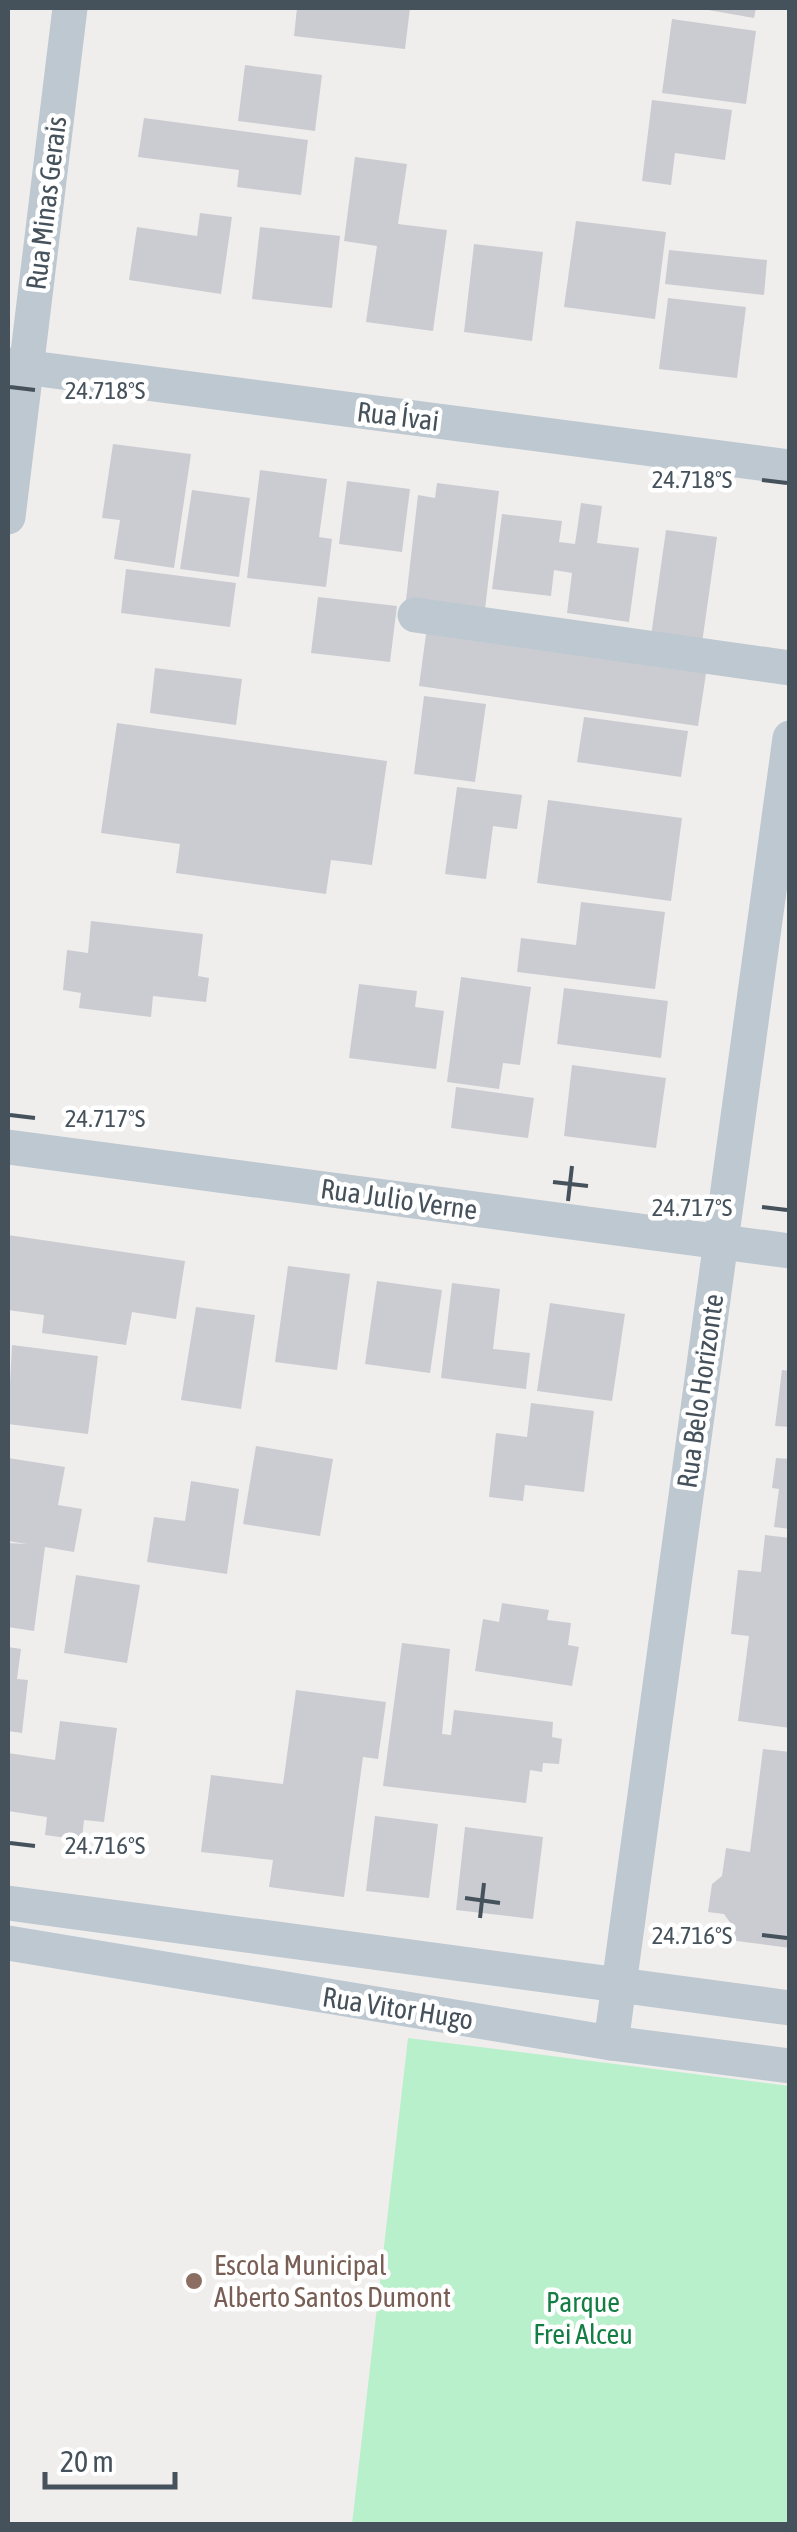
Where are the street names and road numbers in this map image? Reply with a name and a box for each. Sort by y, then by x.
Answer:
street label: Rua Minas Gerais [19,114,73,292]
street label: Rua Ívai [355,395,441,437]
street label: Rua Julio Verne [319,1172,479,1226]
street label: Rua Belo Horizonte [671,1292,729,1490]
street label: Rua Vitor Hugo [320,1980,476,2036]

